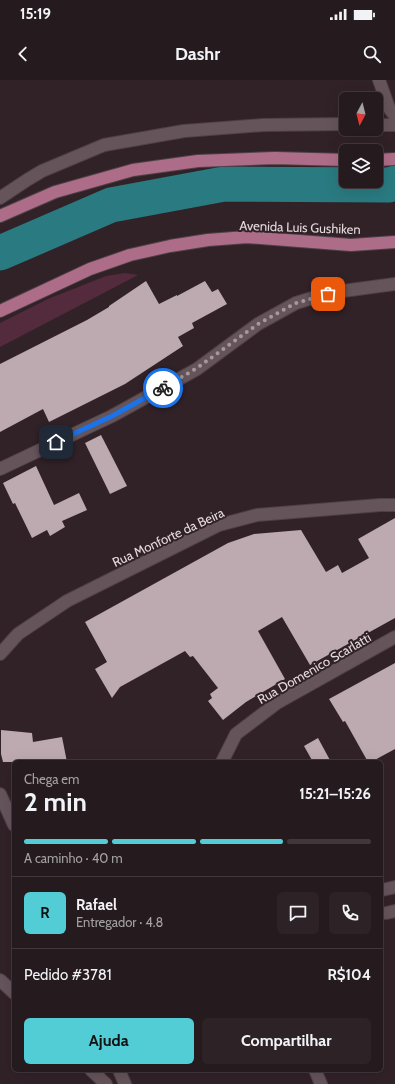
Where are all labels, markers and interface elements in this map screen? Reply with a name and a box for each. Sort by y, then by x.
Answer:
text: 15:19 [20,5,51,23]
icon: back [12,43,34,65]
text: Dashr [175,43,220,65]
icon: search [361,43,383,65]
north arrow [339,92,383,136]
map controls [339,92,383,188]
button: layers [339,144,383,188]
street label: Avenida Luis Gushiken [239,217,361,237]
pin [311,277,345,311]
icon: bag [317,283,339,305]
courier [143,368,183,408]
icon: bike [152,377,174,399]
pin [39,425,73,459]
icon: home [45,431,67,453]
street label: Rua Monforte da Beira [110,504,227,570]
street label: Rua Domenico Scarlatti [254,629,374,707]
text: Chega em [24,771,79,787]
text: 15:21–15:26 [299,785,371,803]
text: 2 min [24,786,87,818]
text: A caminho · 40 m [24,850,123,866]
button: chat [277,892,319,934]
button: phone [329,892,371,934]
text: Rafael [76,896,117,914]
text: R [40,904,50,922]
text: Entregador · 4.8 [76,914,163,930]
text: Pedido #3781 [24,966,112,984]
text: R$104 [327,966,371,984]
button: Ajuda [24,1018,194,1064]
button: Compartilhar [202,1018,371,1064]

